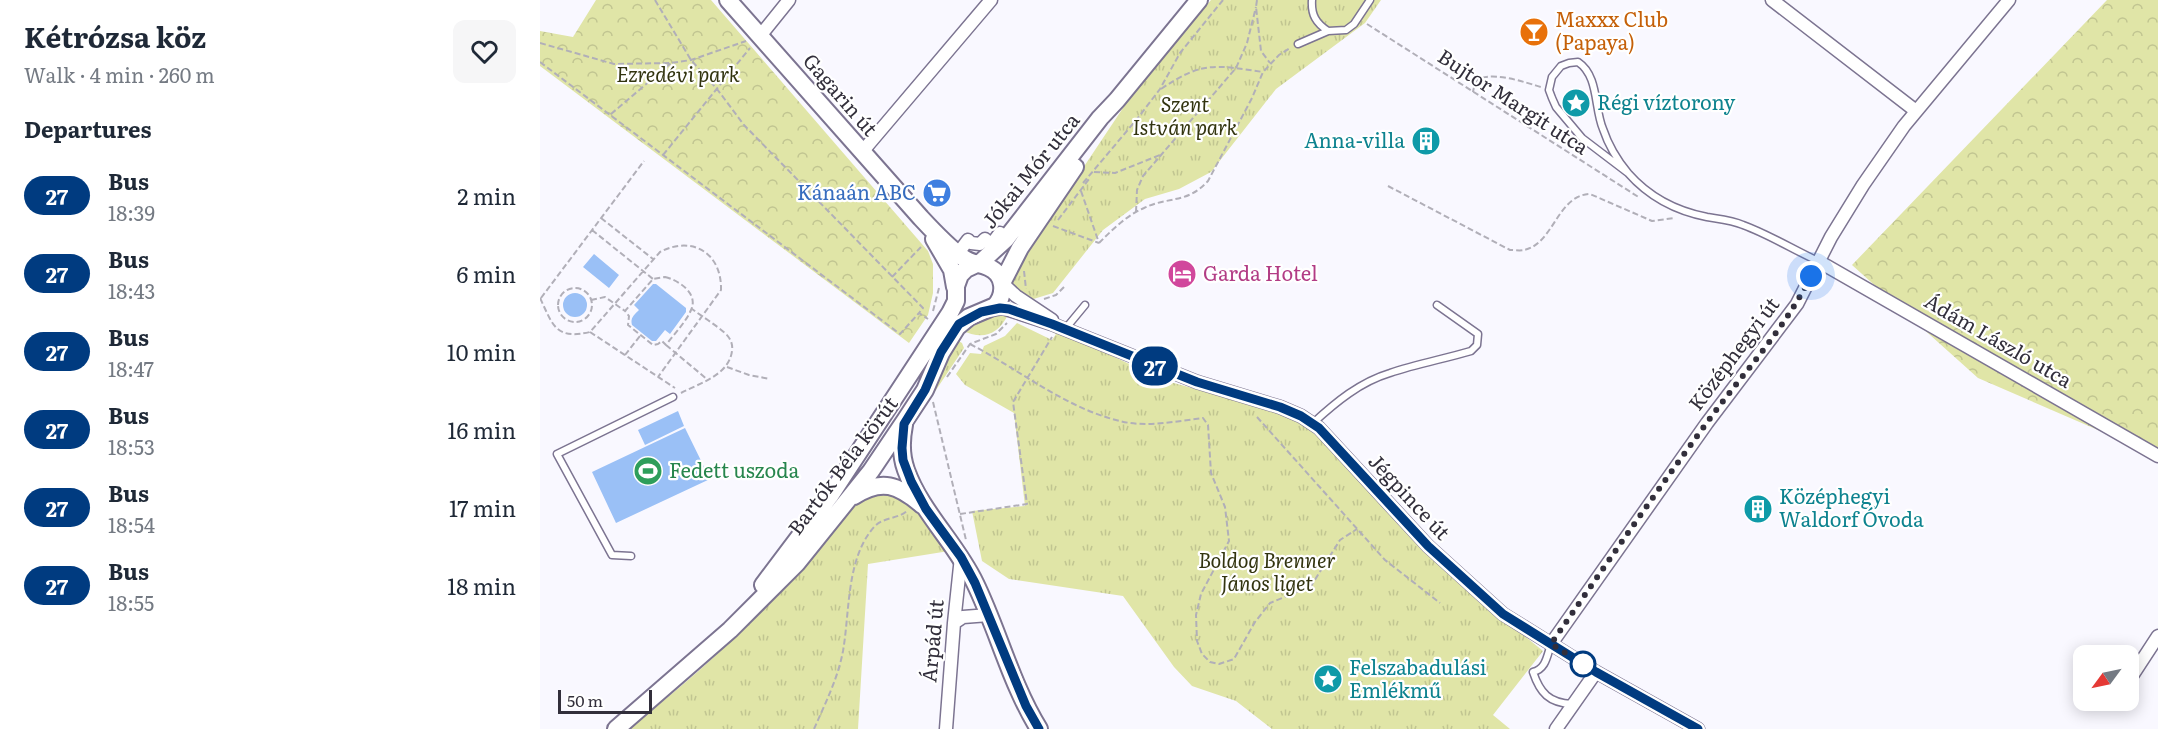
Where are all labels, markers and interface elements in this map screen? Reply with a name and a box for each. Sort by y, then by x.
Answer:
place label: Maxxx Club (Papaya) [1555,3,1668,56]
text: Kétrózsa köz [24,15,206,57]
bar icon: Maxxx Club (Papaya) [1518,16,1550,48]
button: heart [453,20,516,83]
street label: Bujtor Margit utca [1433,40,1596,161]
street label: Gagarin út [797,46,886,142]
park label: Ezredévi park [616,58,740,88]
text: Walk · 4 min · 260 m [24,59,215,89]
place label: Régi víztorony [1597,86,1736,116]
place icon: Régi víztorony [1560,87,1592,119]
park label: Szent István park [1132,88,1238,141]
street label: Jókai Mór utca [973,105,1086,234]
text: Departures [24,112,151,145]
place label: Anna-villa [1304,124,1405,154]
building icon: Anna-villa [1410,125,1442,157]
text: Bus [108,164,149,197]
place label: Kánaán ABC [797,176,916,206]
supermarket icon: Kánaán ABC [921,177,953,209]
text: 2 min [457,179,516,212]
text: 27 [46,180,68,211]
text: 18:39 [108,197,155,227]
text: Bus [108,242,149,275]
text: 6 min [457,257,516,290]
place label: Garda Hotel [1203,257,1318,287]
text: 27 [46,258,68,289]
hotel icon: Garda Hotel [1166,258,1198,290]
your location [1796,261,1826,291]
text: 18:43 [108,275,155,305]
street label: Ádám László utca [1920,285,2079,394]
street label: Középhegyi út [1680,290,1785,416]
text: Bus [108,320,149,353]
text: 10 min [447,335,516,368]
text: 27 [46,336,68,367]
line badge: 27 [1128,346,1182,386]
text: 27 [1144,351,1166,382]
text: 18:47 [108,353,154,383]
street label: Bartók Béla körút [779,389,904,540]
text: Bus [108,398,149,431]
text: 16 min [448,413,516,446]
text: 27 [46,414,68,445]
text: 18:53 [108,431,155,461]
street label: Jégpince út [1363,446,1458,546]
place label: Fedett uszoda [669,454,799,484]
sports icon: Fedett uszoda [632,455,664,487]
text: Bus [108,476,149,509]
place label: Középhegyi Waldorf Óvoda [1779,480,1924,533]
text: 17 min [449,491,516,524]
text: 27 [46,492,68,523]
building icon: Középhegyi Waldorf Óvoda [1742,493,1774,525]
text: 18:54 [108,509,155,539]
park label: Boldog Brenner János liget [1198,544,1336,597]
text: Bus [108,554,149,587]
text: 18 min [447,569,516,602]
text: 27 [46,570,68,601]
text: 18:55 [108,587,154,617]
street label: Árpád út [912,598,950,684]
north arrow [2073,645,2139,711]
map controls [2073,645,2139,711]
place label: Felszabadulási Emlékmű [1349,651,1487,704]
unlabelled marker [1570,651,1596,677]
place icon: Felszabadulási Emlékmű [1312,663,1344,695]
scale bar [558,687,652,714]
text: 50 m [567,688,603,712]

